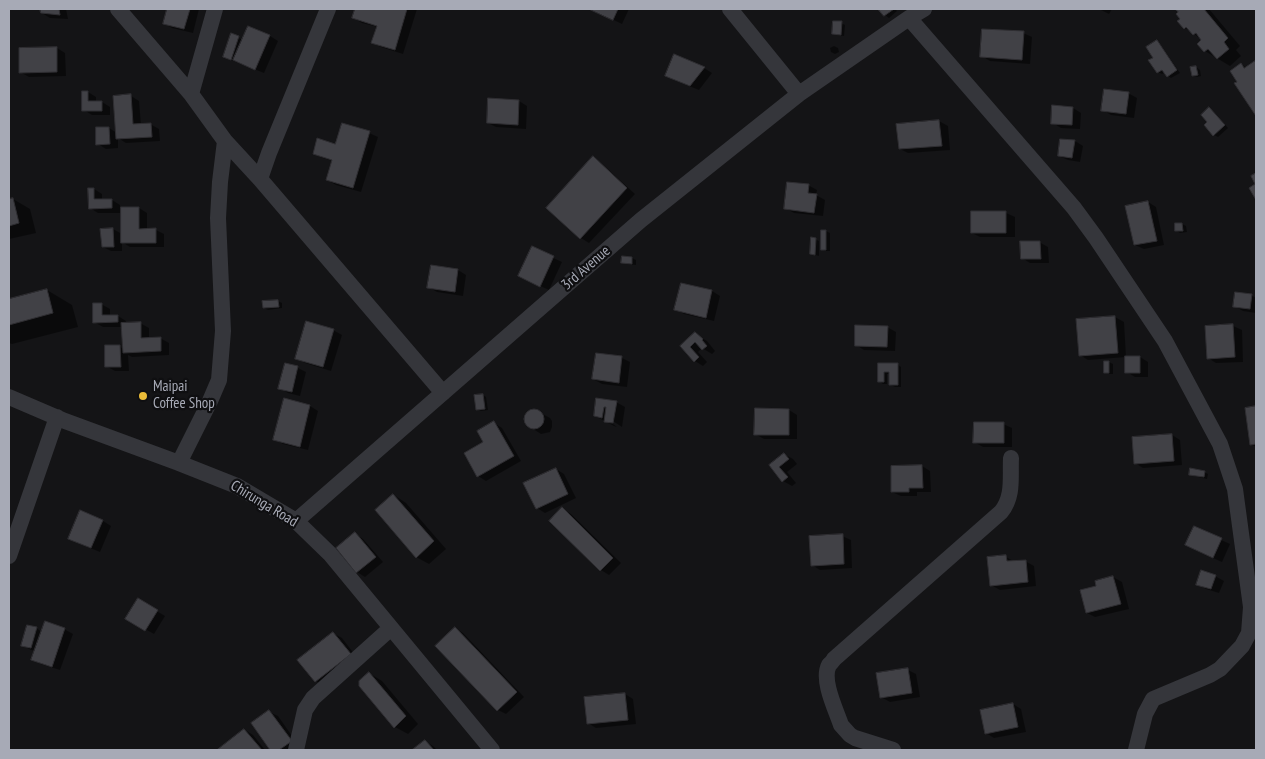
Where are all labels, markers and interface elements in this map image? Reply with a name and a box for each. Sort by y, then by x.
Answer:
street label: 3rd Avenue [558,242,614,294]
place label: Maipai Coffee Shop [153,378,215,413]
marker: Maipai Coffee Shop [137,390,149,402]
street label: Chirunga Road [227,477,301,531]

